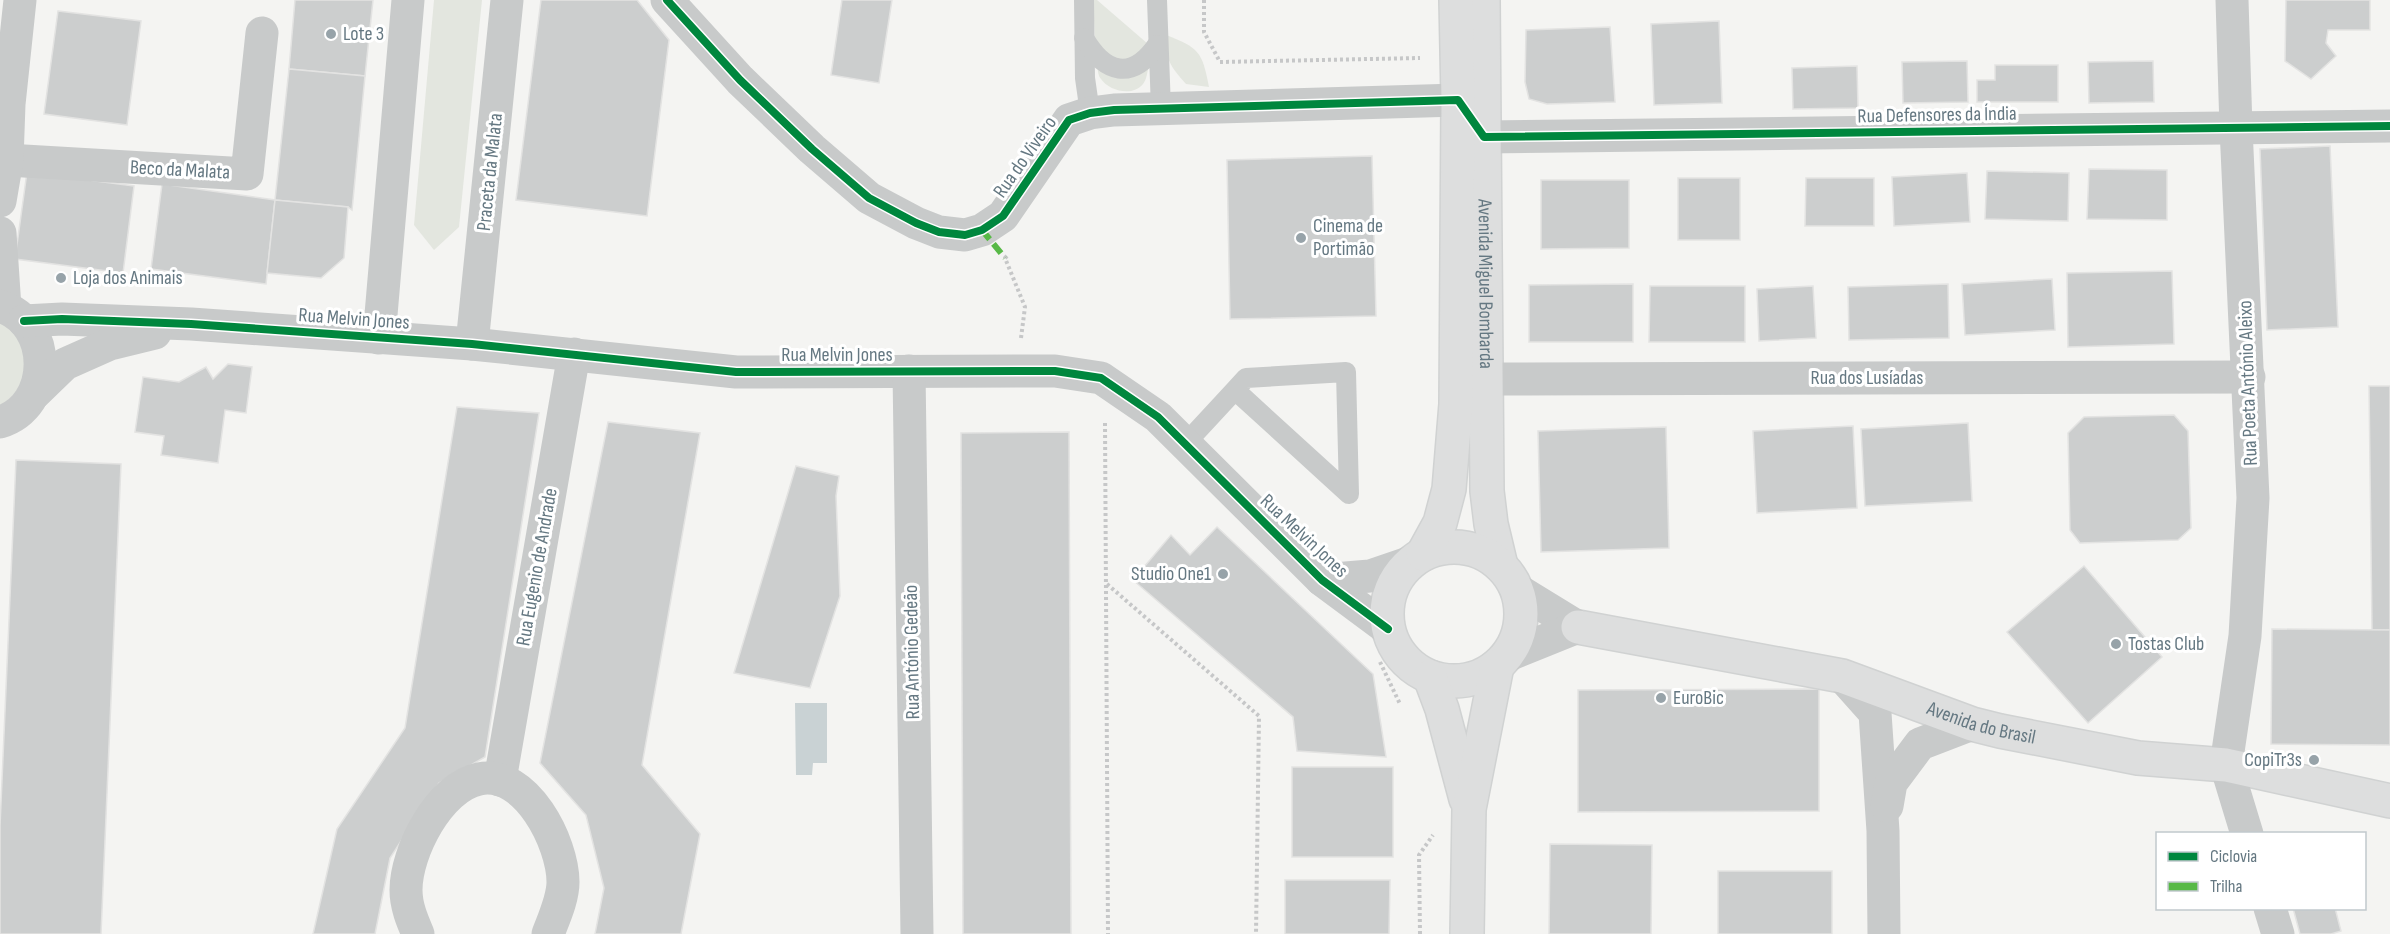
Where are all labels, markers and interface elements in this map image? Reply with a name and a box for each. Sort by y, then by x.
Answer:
place label: Lote 3 [343,22,384,46]
marker: Lote 3 [324,27,338,41]
street label: Rua Defensores da Índia [1857,102,2017,128]
street label: Praceta da Malata [472,112,508,232]
street label: Rua do Viveiro [988,112,1062,202]
street label: Beco da Malata [129,155,231,185]
street label: Avenida Miguel Bombarda [1473,198,1498,369]
place label: Cinema de Portimão [1313,214,1383,261]
marker: Cinema de Portimão [1294,231,1308,245]
place label: Loja dos Animais [73,266,183,290]
marker: Loja dos Animais [54,271,68,285]
street label: Rua Poeta António Aleixo [2233,300,2263,466]
street label: Rua Melvin Jones [298,303,410,335]
street label: Rua Melvin Jones [781,343,893,367]
street label: Rua dos Lusíadas [1810,366,1924,390]
street label: Rua Eugenio de Andrade [511,486,563,648]
street label: Rua Melvin Jones [1255,489,1353,583]
place label: Studio One1 [1131,562,1211,586]
marker: Studio One1 [1216,567,1230,581]
street label: Rua António Gedeão [899,585,925,719]
place label: Tostas Club [2128,632,2204,656]
marker: Tostas Club [2109,637,2123,651]
place label: EuroBic [1673,686,1724,710]
marker: EuroBic [1654,691,1668,705]
street label: Avenida do Brasil [1923,696,2038,750]
place label: CopiTr3s [2244,748,2302,772]
marker: CopiTr3s [2307,753,2321,767]
legend [2156,832,2366,910]
text: Ciclovia [2210,846,2257,867]
text: Trilha [2210,876,2243,897]

